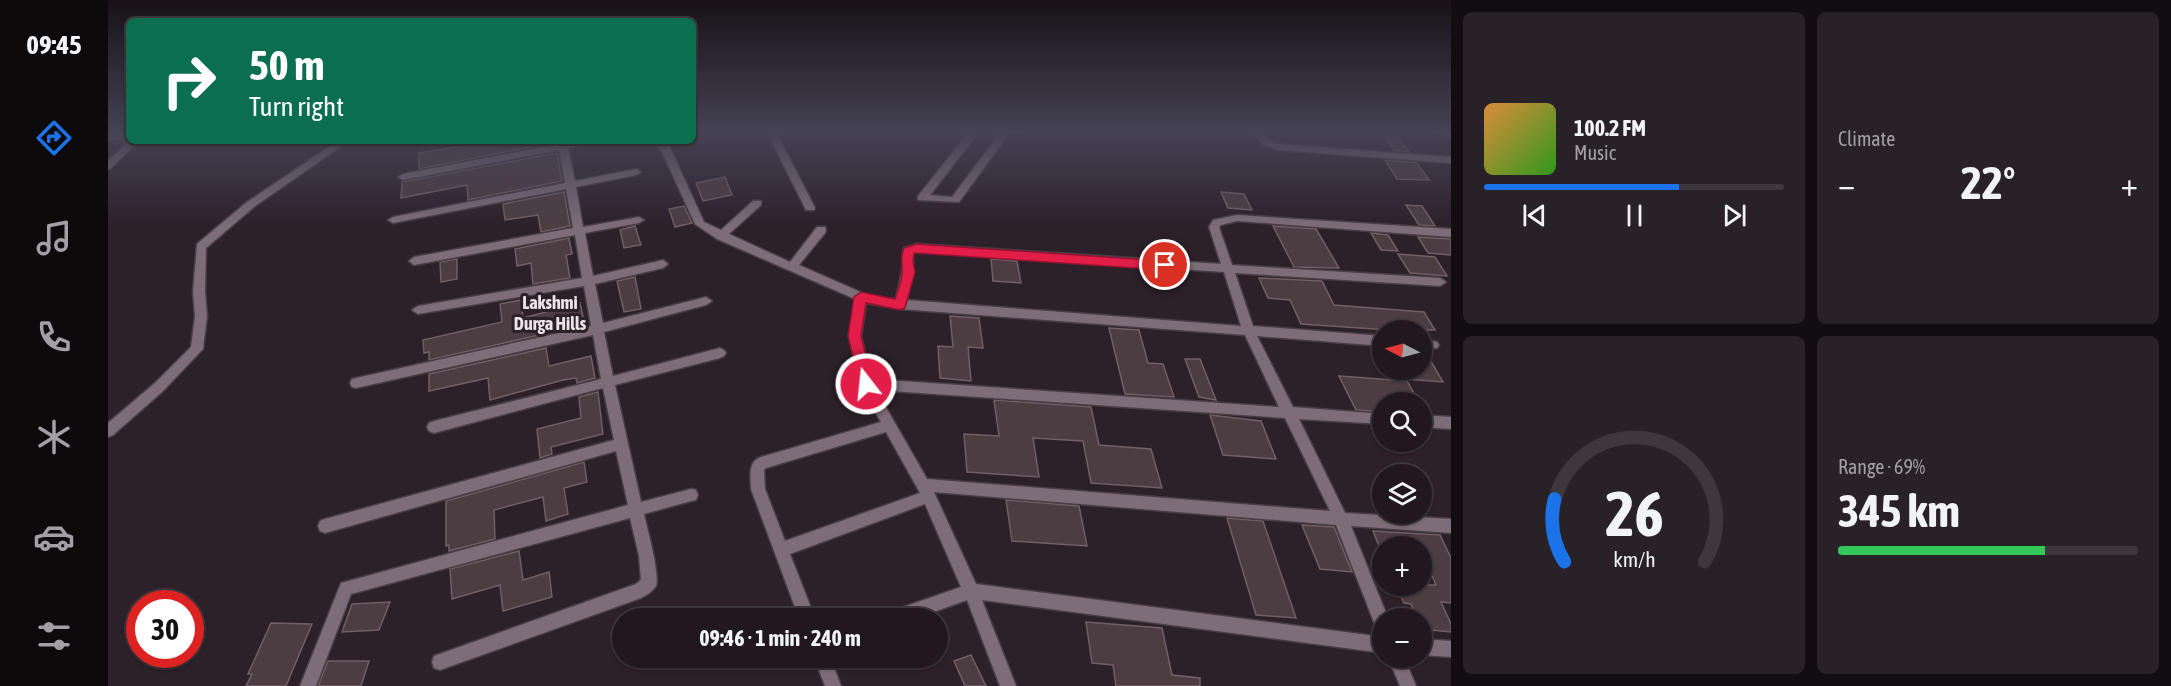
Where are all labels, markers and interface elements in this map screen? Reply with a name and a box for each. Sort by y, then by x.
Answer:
text: 09:45 [26,29,82,60]
text: 50 m [249,41,324,89]
icon: right [150,42,228,120]
text: Turn right [249,91,344,122]
text: 100.2 FM [1574,115,1646,141]
icon: directions [33,117,75,159]
text: Climate [1838,127,1895,150]
text: Music [1574,141,1616,164]
text: 22° [1961,157,2015,209]
text: − [1838,165,1855,203]
text: + [2121,165,2138,203]
icon: previous [1518,199,1551,232]
icon: pause [1618,199,1651,232]
icon: next [1718,199,1751,232]
icon: music [33,217,75,259]
pin [1139,239,1190,290]
icon: arrive [1148,248,1181,281]
district label: Lakshmi Durga Hills [514,292,587,334]
icon: phone [33,316,75,358]
north arrow [1372,320,1432,380]
map controls [1372,320,1432,668]
position arrow [834,352,898,416]
button: search [1372,392,1432,452]
icon: climate [33,416,75,458]
text: Range · 69% [1838,455,1925,478]
button: layers [1372,464,1432,524]
text: 26 [1605,478,1663,549]
text: 345 km [1838,485,1960,537]
icon: car [33,516,75,558]
button: + [1372,536,1432,596]
text: km/h [1613,547,1655,572]
speed limit sign: 30 [126,590,204,668]
button: − [1372,608,1432,668]
icon: filters [33,615,75,657]
text: 09:46 · 1 min · 240 m [699,625,861,651]

